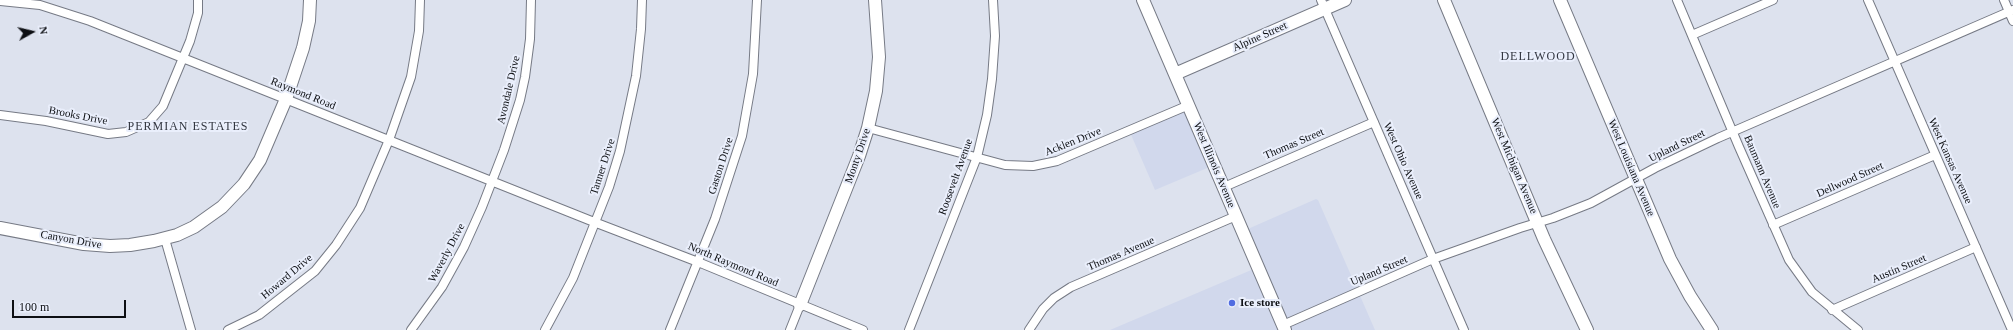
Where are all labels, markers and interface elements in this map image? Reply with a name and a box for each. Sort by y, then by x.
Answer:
north arrow [12,12,52,52]
street label: Alpine Street [1231,19,1289,55]
text: N [37,26,50,35]
district label: DELLWOOD [1500,50,1576,64]
street label: Avondale Drive [495,55,523,125]
street label: Raymond Road [269,75,337,113]
street label: Brooks Drive [47,104,109,128]
street label: West Michigan Avenue [1488,116,1540,216]
street label: West Kansas Avenue [1925,116,1975,206]
street label: West Louisiana Avenue [1605,118,1657,218]
district label: PERMIAN ESTATES [127,120,249,134]
street label: West Illinois Avenue [1190,120,1238,210]
street label: West Ohio Avenue [1380,121,1426,201]
street label: Acklen Drive [1043,125,1103,159]
street label: Thomas Street [1262,125,1326,163]
street label: Monty Drive [842,127,874,185]
street label: Upland Street [1647,127,1707,165]
street label: Baumann Avenue [1741,133,1783,211]
street label: Gaston Drive [706,136,736,196]
street label: Tanner Drive [588,137,618,197]
street label: Roosevelt Avenue [936,137,976,217]
street label: Dellwood Street [1815,159,1885,201]
street label: Waverly Drive [426,221,468,285]
street label: Canyon Drive [39,228,103,252]
street label: Thomas Avenue [1085,234,1157,274]
street label: North Raymond Road [686,240,780,290]
street label: Howard Drive [259,252,315,302]
street label: Austin Street [1870,252,1928,286]
street label: Upland Street [1348,253,1410,289]
scale bar [14,292,128,318]
place label: Ice store [1240,296,1280,310]
marker: Ice store [1227,298,1237,308]
text: 100 m [19,300,49,314]

